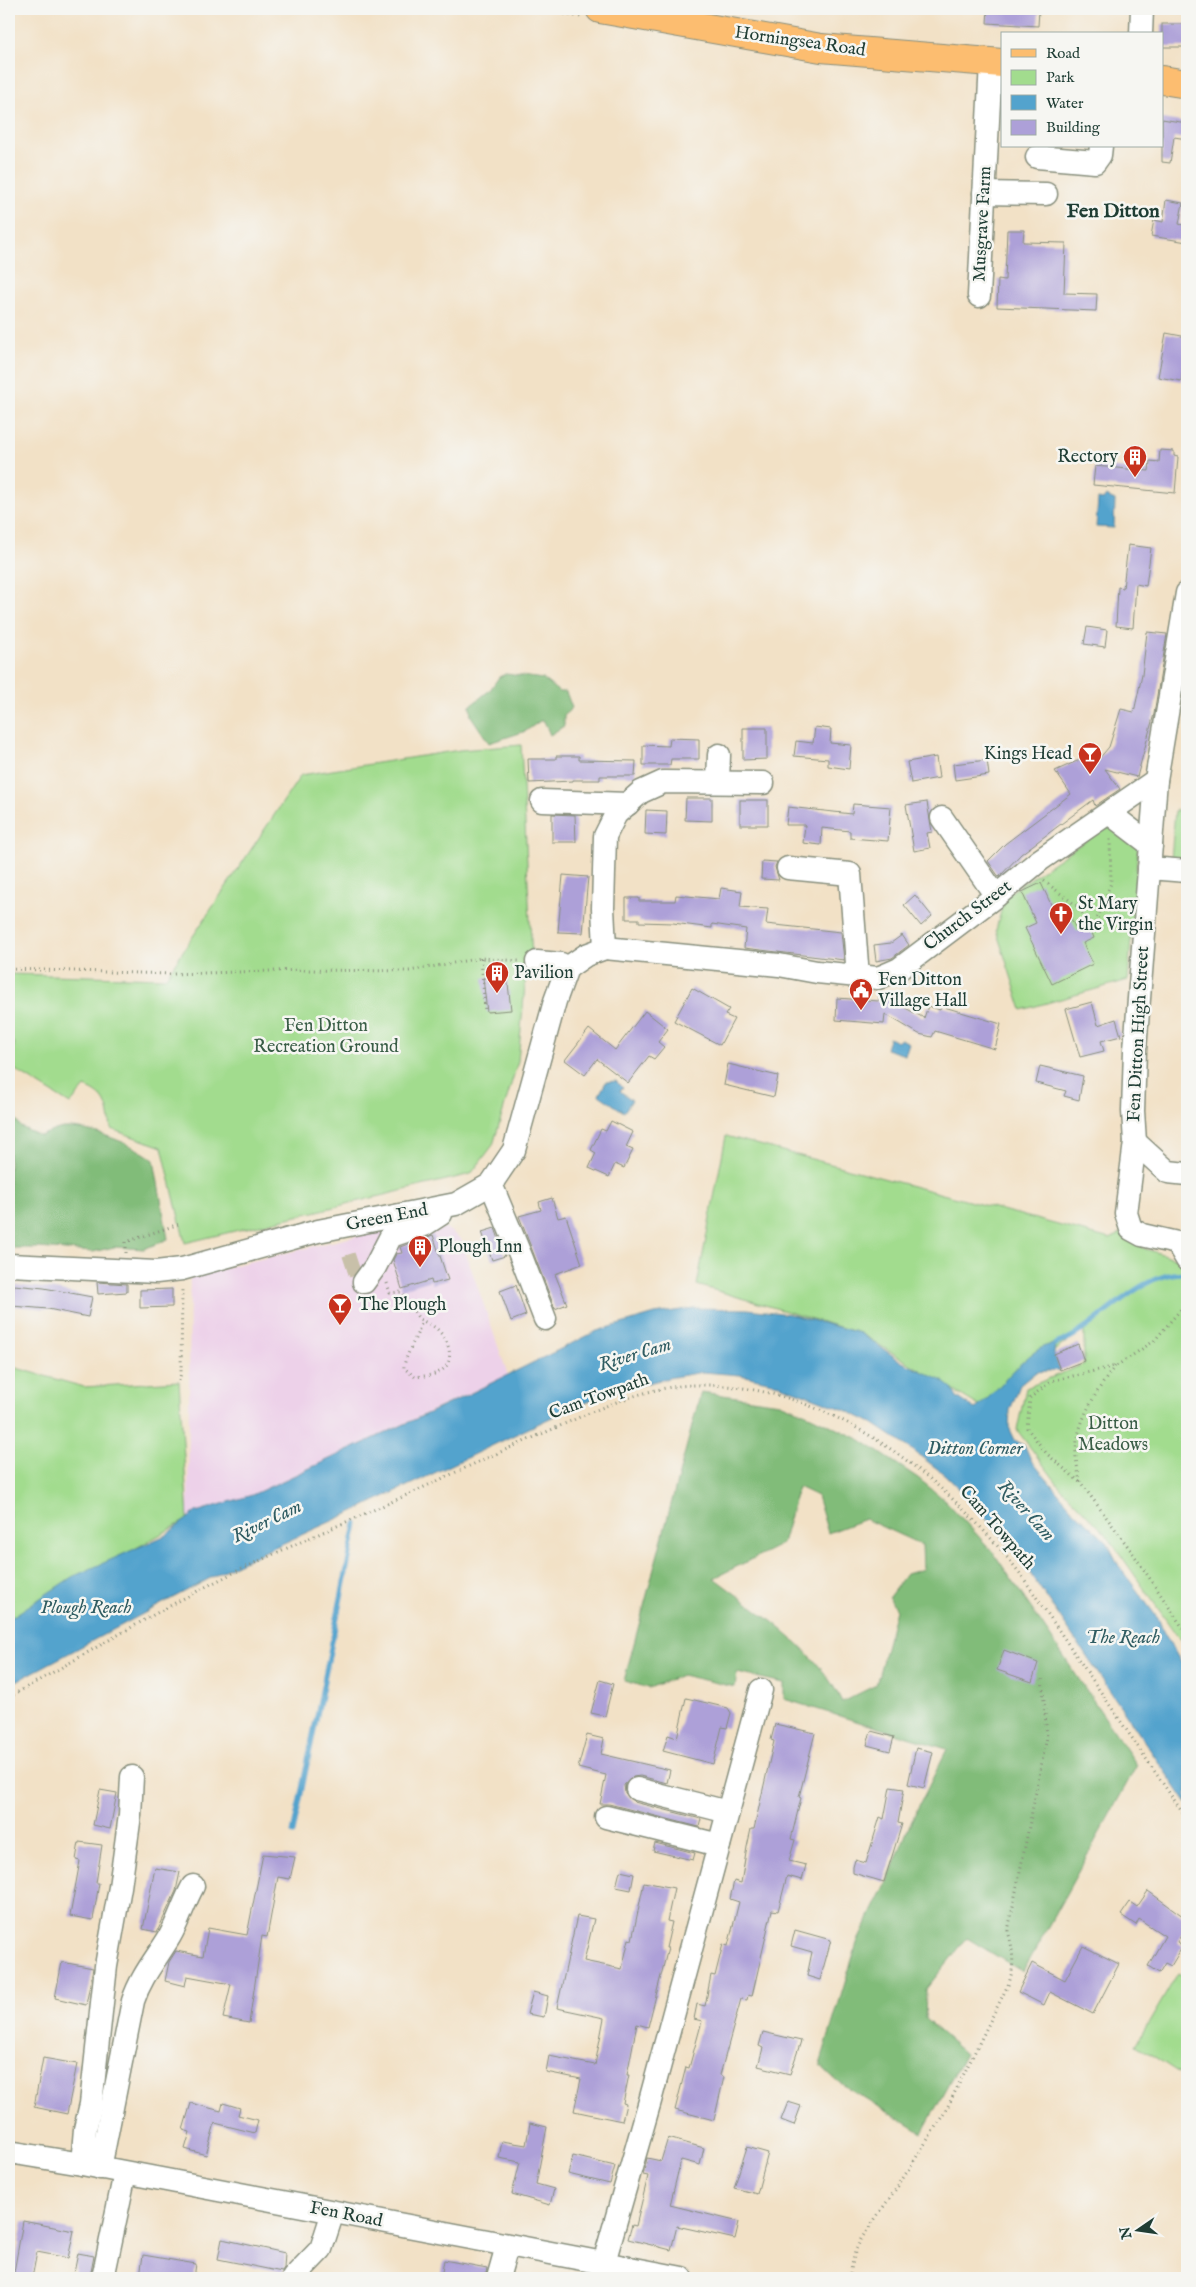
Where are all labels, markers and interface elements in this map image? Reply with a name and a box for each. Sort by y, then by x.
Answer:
street label: Horningsea Road [733,21,867,63]
legend [1001,32,1164,148]
text: Road [1046,44,1081,63]
text: Park [1046,68,1076,87]
text: Water [1046,94,1084,113]
text: Building [1046,118,1101,137]
street label: Musgrave Farm [968,165,998,282]
district label: Fen Ditton [1066,199,1160,224]
building icon: Rectory [1122,444,1148,478]
place label: Rectory [1057,446,1118,469]
bar icon: Kings Head [1077,741,1103,775]
place label: Kings Head [984,743,1072,766]
street label: Church Street [919,875,1017,957]
place label: St Mary the Virgin [1078,893,1154,937]
church icon: St Mary the Virgin [1048,901,1074,935]
street label: Fen Ditton High Street [1123,946,1155,1122]
building icon: Pavilion [484,960,510,994]
place label: Pavilion [514,962,574,985]
place label: Fen Ditton Village Hall [877,969,967,1013]
public building icon: Fen Ditton Village Hall [848,977,874,1011]
park label: Fen Ditton Recreation Ground [253,1015,399,1059]
street label: Green End [344,1199,430,1237]
building icon: Plough Inn [407,1234,433,1268]
place label: Plough Inn [438,1236,523,1259]
bar icon: The Plough [327,1292,353,1326]
place label: The Plough [358,1294,447,1317]
water label: River Cam [596,1333,674,1377]
street label: Cam Towpath [546,1368,652,1426]
park label: Ditton Meadows [1078,1413,1148,1457]
water label: Ditton Corner [927,1437,1024,1461]
water label: River Cam [992,1475,1060,1547]
street label: Cam Towpath [954,1481,1040,1575]
water label: River Cam [228,1495,306,1549]
water label: Plough Reach [40,1596,132,1620]
water label: The Reach [1086,1626,1160,1650]
street label: Fen Road [308,2197,385,2233]
north arrow [1114,2204,1164,2254]
text: N [1116,2225,1137,2242]

